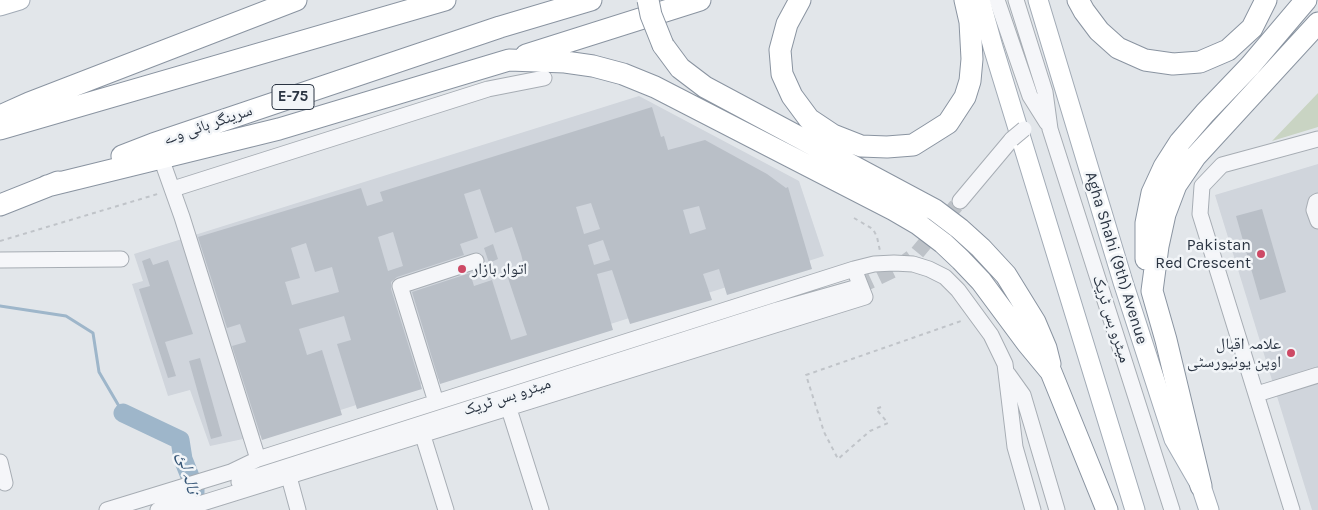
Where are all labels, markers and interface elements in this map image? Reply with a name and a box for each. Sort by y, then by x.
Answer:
road number: E-75 [272,84,314,110]
street label: سرینگر ہائی وے [161,101,255,149]
street label: Agha Shahi (9th) Avenue [1081,169,1151,347]
place label: Pakistan Red Crescent [1155,235,1251,273]
marker: Pakistan Red Crescent [1255,248,1267,260]
place label: اتوار بازار [472,259,527,279]
marker: اتوار بازار [456,263,468,275]
street label: میٹرو بس ٹریک [1088,273,1134,365]
place label: علامہ اقبال اوپن یونیورسٹی [1187,334,1281,372]
marker: علامہ اقبال اوپن یونیورسٹی [1285,347,1297,359]
street label: میٹرو بس ٹریک [461,374,553,420]
water label: نالہ لئ [172,450,204,496]

